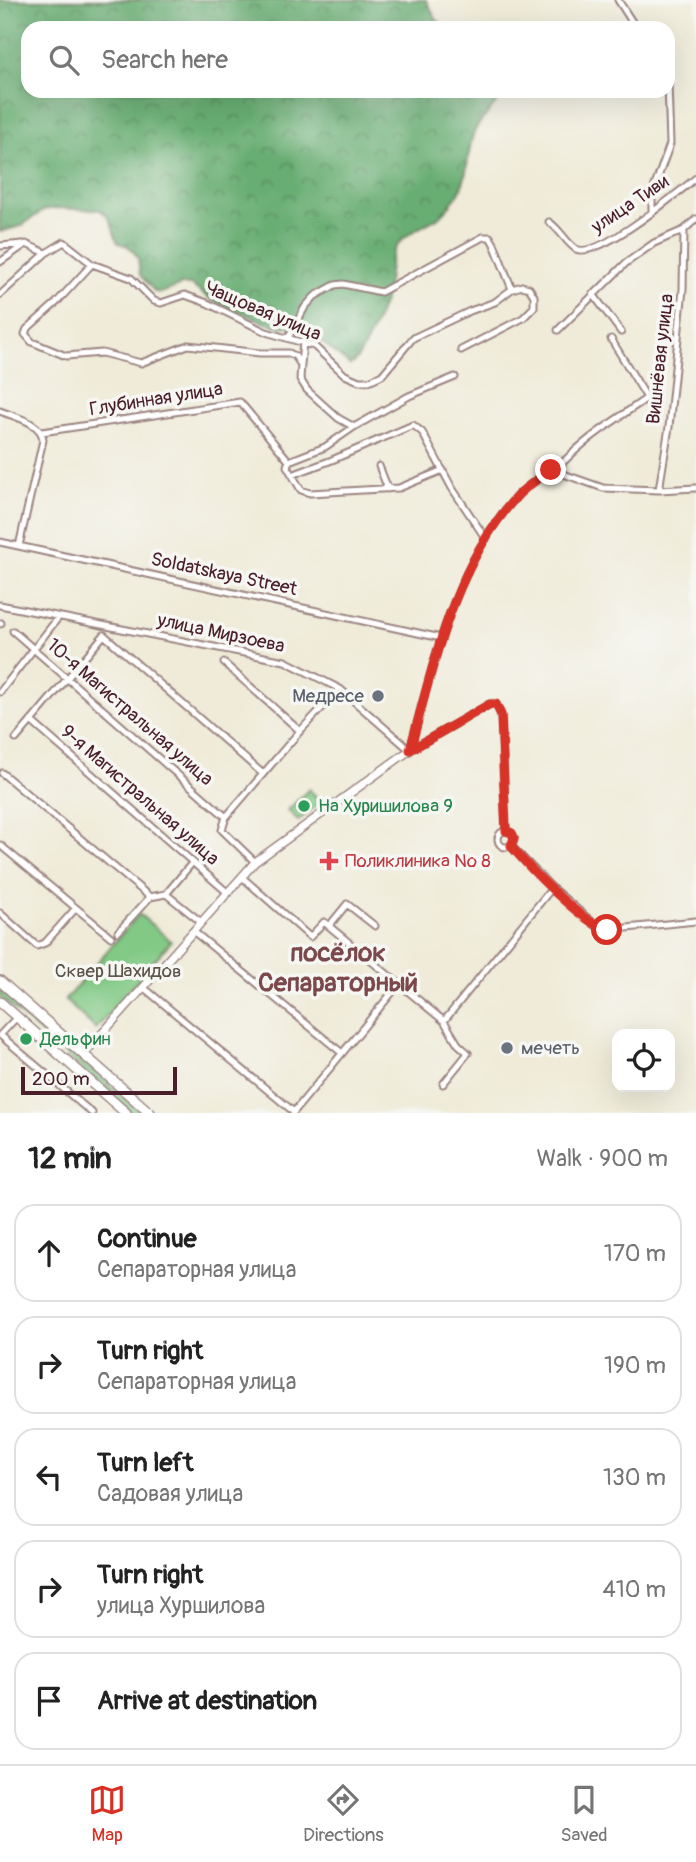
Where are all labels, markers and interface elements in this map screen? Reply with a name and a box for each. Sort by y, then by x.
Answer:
search box [21,21,675,98]
icon: search [45,41,83,79]
text: Search here [101,44,228,76]
street label: улица Тиви [586,169,674,239]
street label: Чащовая улица [201,276,325,346]
street label: Вишнёвая улица [641,292,679,425]
street label: Глубинная улица [88,377,225,421]
route end [535,454,566,485]
street label: Soldatskaya Street [149,547,300,601]
street label: улица Мирзоева [154,608,287,658]
street label: 10-я Магистральная улица [42,633,218,791]
place label: Медресе [292,684,365,708]
marker: Медресе [370,688,386,704]
street label: 9-я Магистральная улица [56,720,224,871]
place label: На Хуришилова 9 [318,794,453,818]
marker: На Хуришилова 9 [296,798,312,814]
place label: Поликлиника № 8 [345,849,491,873]
marker: Поликлиника № 8 [319,851,339,871]
route start [591,914,622,945]
district label: посёлок Сепараторный [258,937,418,999]
park label: Сквер Шахидов [55,959,181,983]
place label: Дельфин [39,1027,111,1051]
map controls [612,1029,675,1092]
button: locate [612,1029,675,1092]
marker: Дельфин [18,1031,34,1047]
place label: мечеть [521,1036,580,1060]
marker: мечеть [499,1040,515,1056]
scale bar [21,1064,177,1096]
text: 200 m [32,1067,90,1091]
text: 12 min [28,1140,112,1177]
text: Walk · 900 m [537,1144,668,1173]
text: Continue [97,1223,197,1255]
icon: ahead [30,1234,68,1272]
text: 170 m [604,1239,666,1268]
text: Сепараторная улица [97,1255,296,1284]
text: Turn right [97,1335,203,1367]
icon: right [30,1346,68,1384]
text: 190 m [604,1351,666,1380]
text: Сепараторная улица [97,1367,296,1396]
text: Turn left [97,1447,193,1479]
icon: left [30,1458,68,1496]
text: 130 m [603,1463,666,1492]
text: Садовая улица [97,1479,243,1508]
text: Turn right [97,1559,203,1591]
icon: right [30,1570,68,1608]
text: 410 m [603,1575,666,1604]
text: улица Хуршилова [97,1591,265,1620]
icon: arrive [30,1682,68,1720]
text: Arrive at destination [97,1685,317,1717]
tab: Map [88,1781,126,1847]
tab: Directions [303,1781,384,1847]
tab: Saved [560,1781,608,1847]

